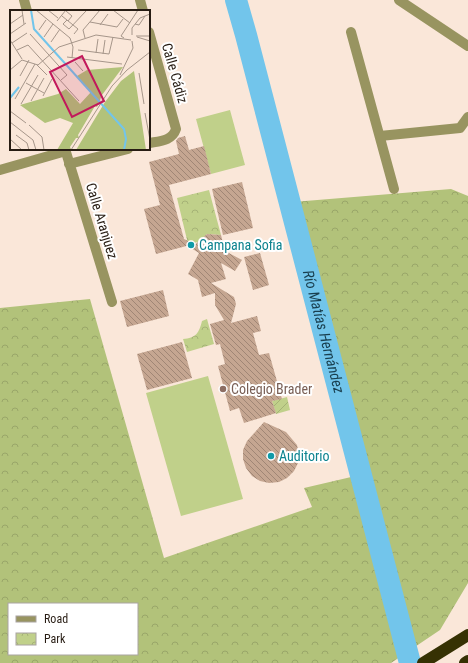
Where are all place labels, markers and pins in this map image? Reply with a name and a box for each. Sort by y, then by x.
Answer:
place label: Campana Sofia [199,237,282,253]
marker: Campana Sofia [186,240,196,250]
place label: Colegio Brader [231,381,312,397]
marker: Colegio Brader [218,384,228,394]
place label: Auditorio [279,448,329,464]
marker: Auditorio [266,451,276,461]

